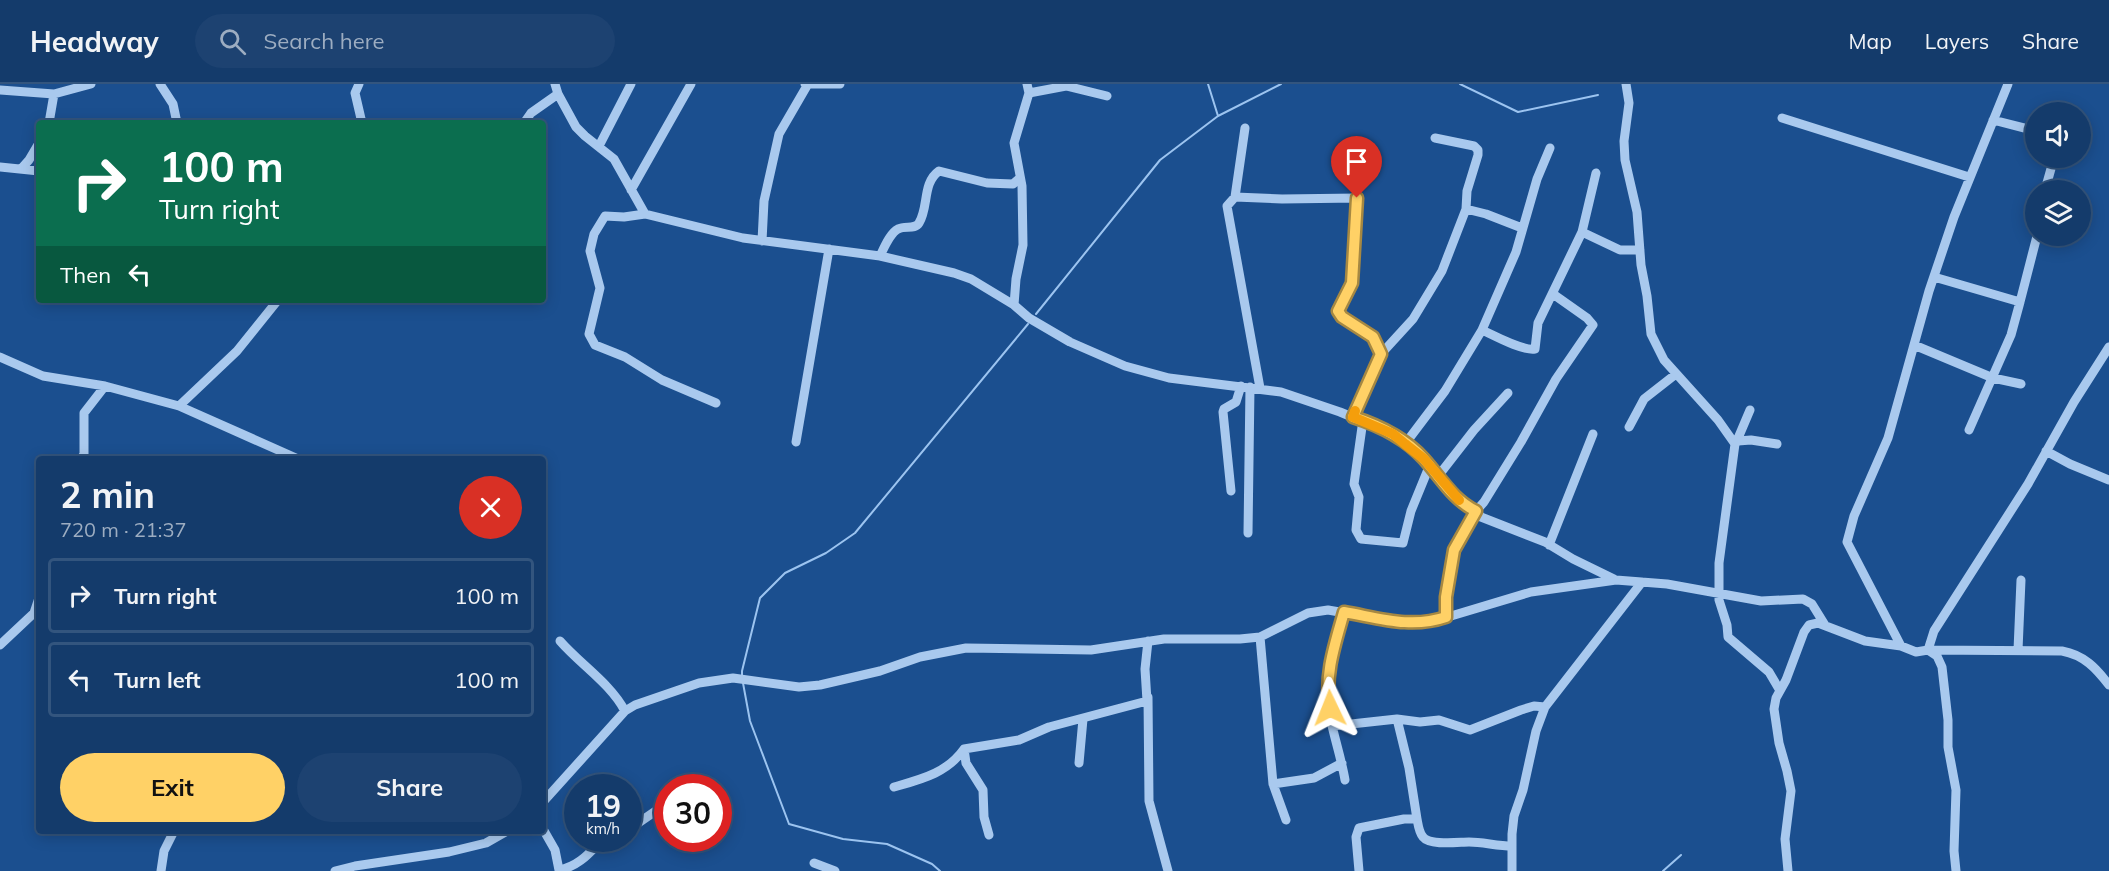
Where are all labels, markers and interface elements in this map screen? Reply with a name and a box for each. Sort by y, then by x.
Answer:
search box [195,14,615,68]
text: Headway [30,24,159,59]
icon: search [216,25,249,58]
text: Search here [264,27,385,55]
text: Map [1849,28,1892,54]
text: Layers [1925,28,1989,54]
text: Share [2022,28,2079,54]
map controls [2025,102,2091,246]
button: sound [2025,102,2091,168]
pin [1331,136,1382,198]
text: 100 m [159,140,284,193]
icon: right [60,144,138,222]
icon: arrive [1340,145,1373,178]
button: layers [2025,180,2091,246]
text: Turn right [159,192,279,226]
icon: left [123,258,156,291]
text: Then [60,261,111,289]
text: 2 min [60,472,155,517]
button: close [459,476,522,539]
text: 720 m · 21:37 [60,517,186,542]
icon: right [63,579,96,612]
text: Turn right [114,582,217,610]
text: 100 m [454,582,519,610]
icon: left [63,663,96,696]
text: Turn left [114,666,201,694]
text: 100 m [454,666,519,694]
position arrow [1298,676,1362,740]
button: Exit [60,753,285,822]
button: Share [297,753,522,822]
speed limit sign: 30 [654,774,732,852]
text: 19 [585,787,621,825]
text: km/h [586,819,620,838]

